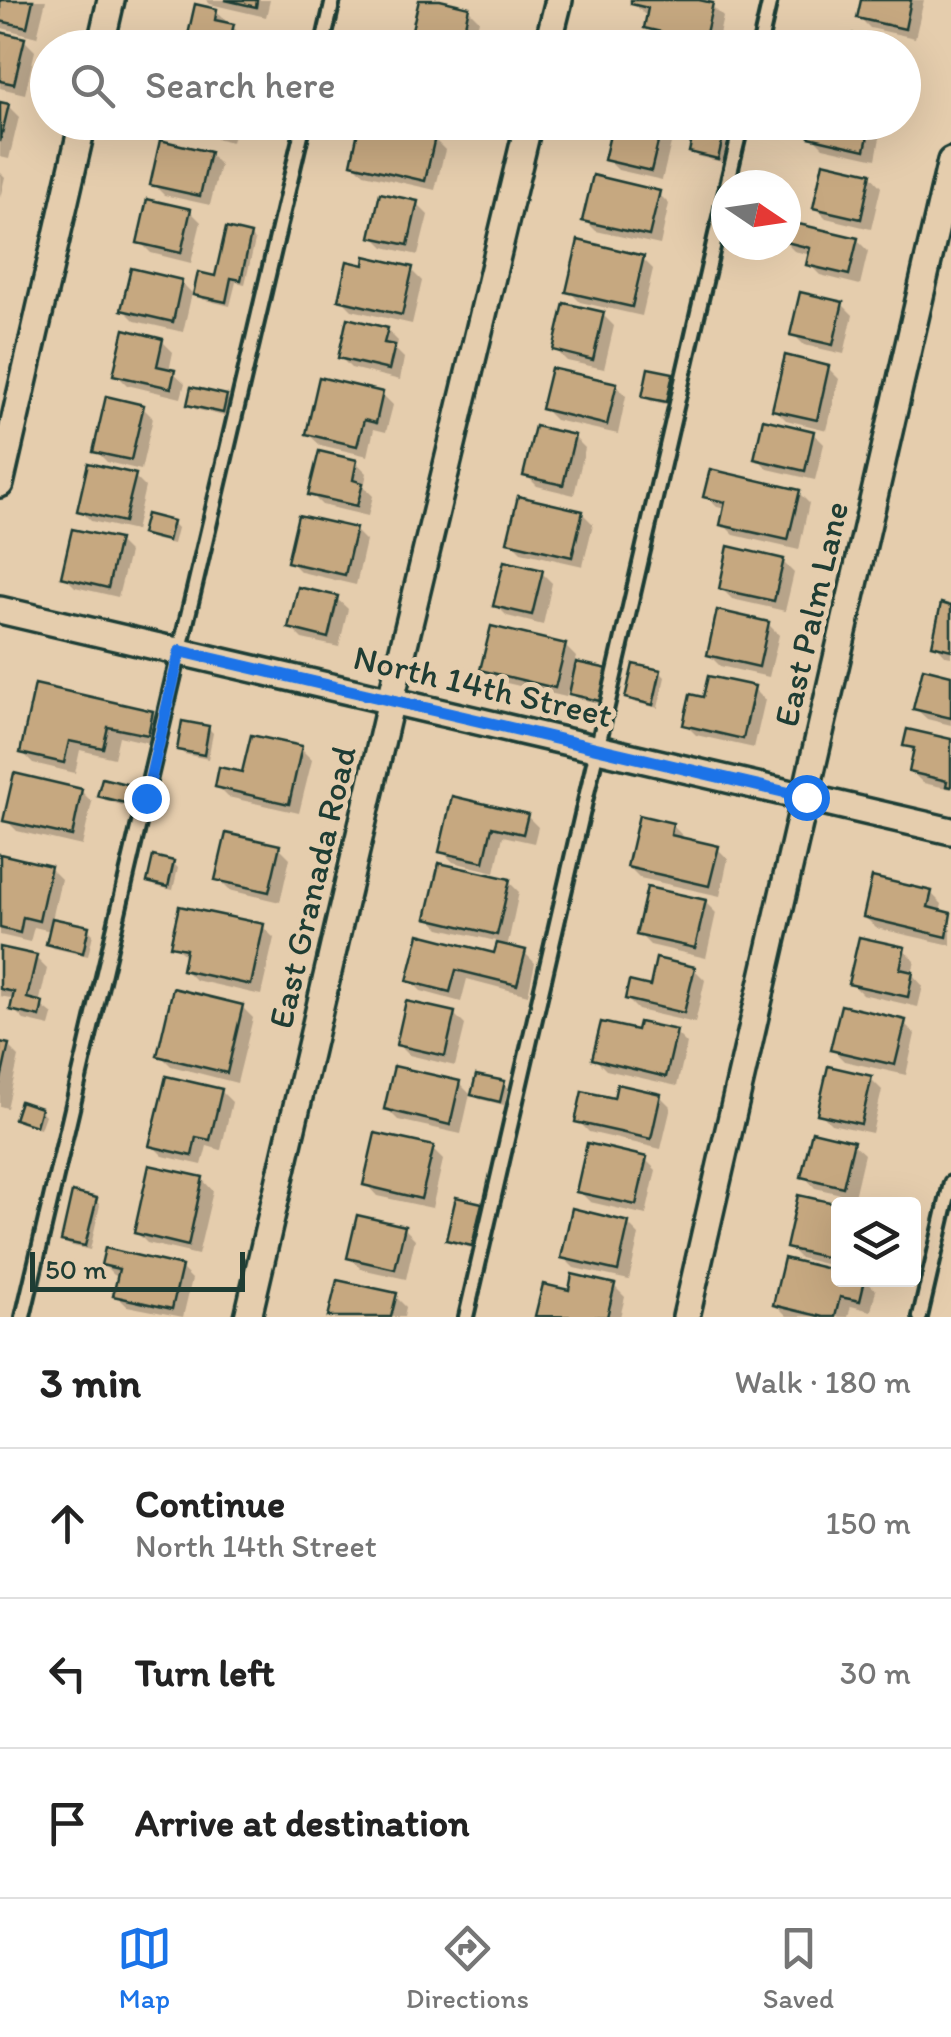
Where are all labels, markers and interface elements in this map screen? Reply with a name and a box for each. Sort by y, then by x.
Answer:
search box [30,30,921,140]
icon: search [65,58,120,113]
text: Search here [145,62,336,108]
north arrow [711,170,801,260]
street label: East Palm Lane [765,497,857,731]
street label: North 14th Street [349,636,617,736]
street label: East Granada Road [259,742,365,1032]
route start [784,775,830,821]
route end [124,776,170,822]
map controls [831,1197,921,1287]
button: layers [831,1197,921,1287]
scale bar [30,1247,245,1292]
text: 50 m [45,1252,107,1286]
text: 3 min [40,1357,141,1408]
text: Walk · 180 m [734,1363,911,1401]
text: Continue [135,1481,285,1527]
icon: ahead [40,1496,95,1551]
text: 150 m [826,1504,911,1542]
text: North 14th Street [135,1527,377,1565]
icon: left [40,1646,95,1701]
text: Turn left [135,1650,275,1696]
text: 30 m [840,1654,911,1692]
icon: arrive [40,1796,95,1851]
text: Arrive at destination [135,1800,470,1846]
tab: Map [117,1921,172,2015]
tab: Directions [406,1921,529,2015]
tab: Saved [763,1921,834,2015]

